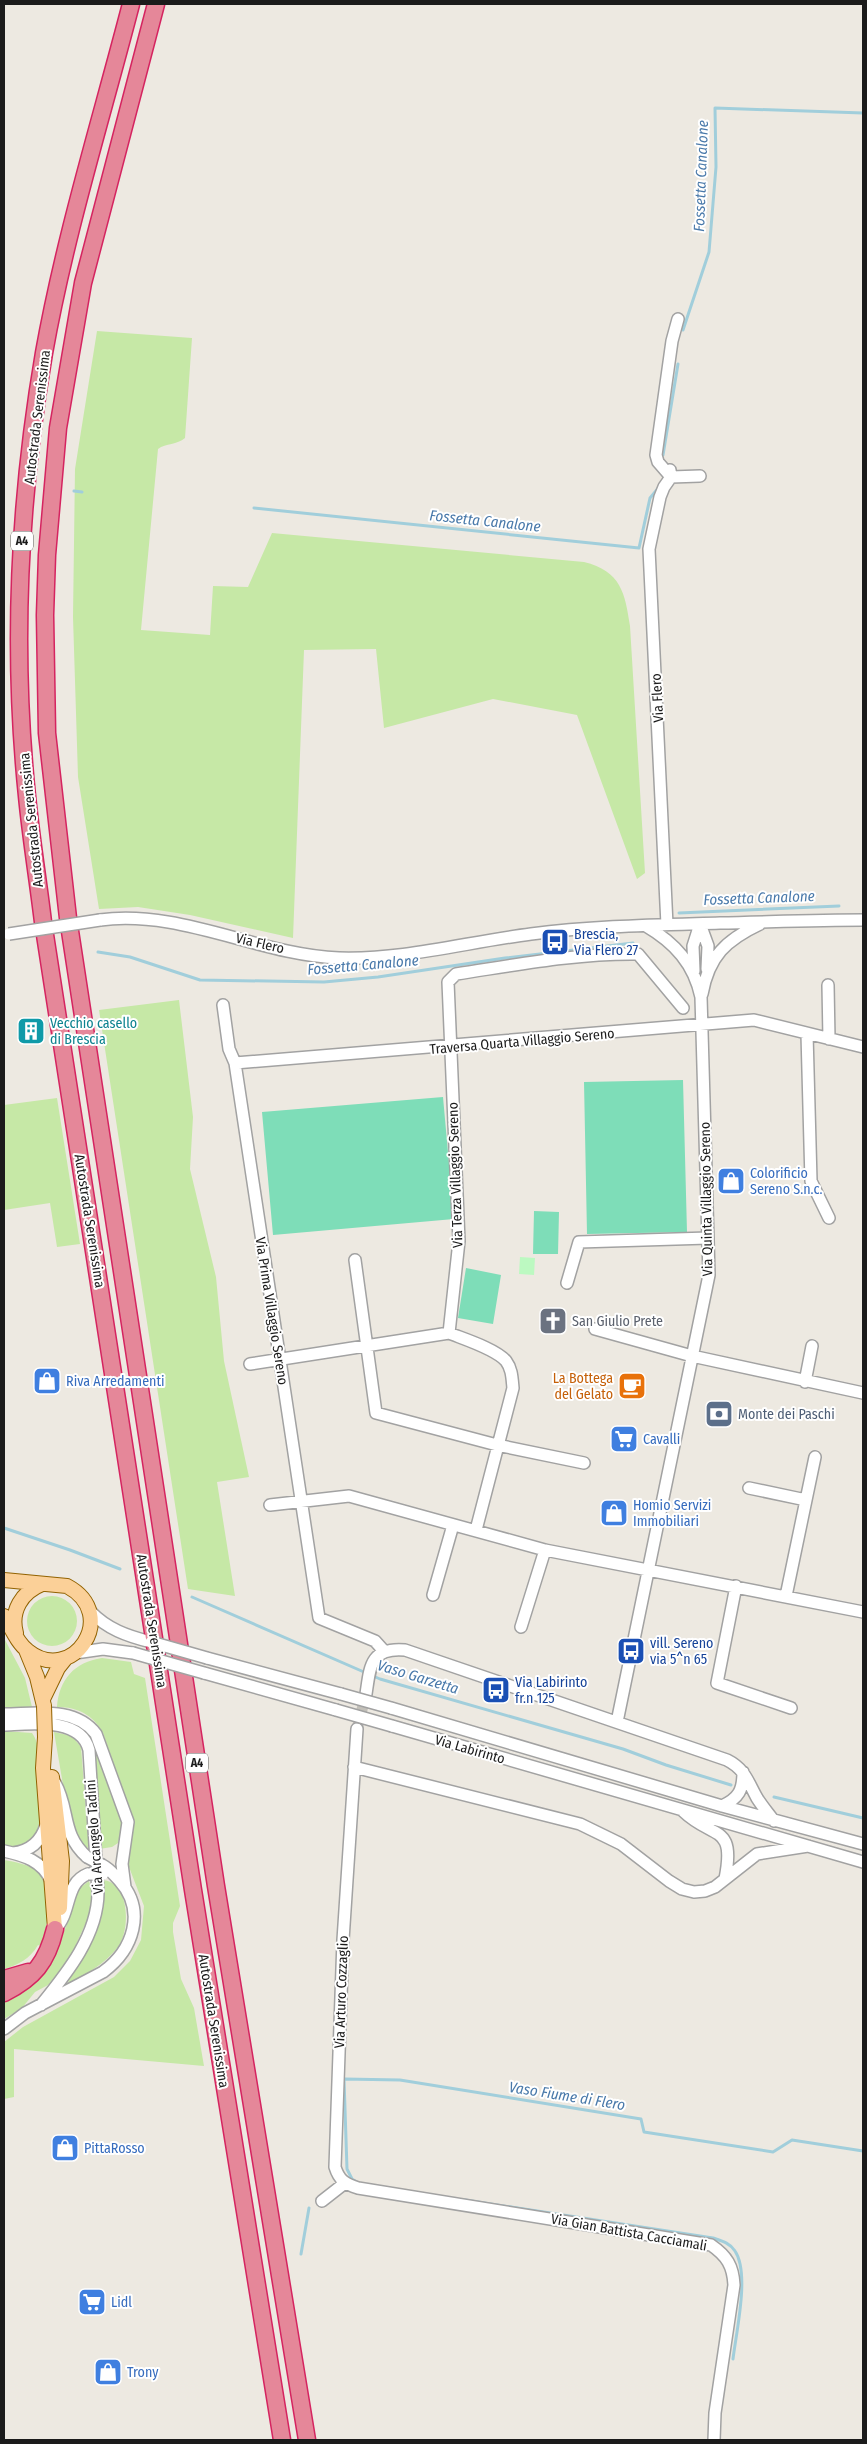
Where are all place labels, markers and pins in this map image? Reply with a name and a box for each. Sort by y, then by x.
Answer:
place label: Brescia, Via Flero 27 [574,926,639,959]
bus stop icon: Brescia, Via Flero 27 [540,927,570,957]
place label: Vecchio casello di Brescia [50,1015,137,1048]
building icon: Vecchio casello di Brescia [16,1016,46,1046]
place label: Colorificio Sereno S.n.c. [750,1165,823,1198]
shop icon: Colorificio Sereno S.n.c. [716,1166,746,1196]
church icon: San Giulio Prete [538,1306,568,1336]
place label: San Giulio Prete [572,1313,663,1330]
shop icon: Riva Arredamenti [32,1366,62,1396]
place label: La Bottega del Gelato [553,1370,613,1403]
cafe icon: La Bottega del Gelato [617,1371,647,1401]
place label: Riva Arredamenti [66,1373,165,1390]
bank icon: Monte dei Paschi [704,1399,734,1429]
place label: Monte dei Paschi [738,1406,835,1423]
supermarket icon: Cavalli [609,1424,639,1454]
place label: Cavalli [643,1431,680,1448]
place label: Homio Servizi Immobiliari [633,1497,711,1530]
shop icon: Homio Servizi Immobiliari [599,1498,629,1528]
place label: vill. Sereno via 5^n 65 [650,1635,713,1668]
bus stop icon: vill. Sereno via 5^n 65 [616,1636,646,1666]
place label: Via Labirinto fr.n 125 [515,1674,587,1707]
bus stop icon: Via Labirinto fr.n 125 [481,1675,511,1705]
shop icon: PittaRosso [50,2133,80,2163]
place label: PittaRosso [84,2140,145,2157]
supermarket icon: Lidl [77,2287,107,2317]
place label: Lidl [111,2294,132,2311]
shop icon: Trony [93,2357,123,2387]
place label: Trony [127,2364,159,2381]

